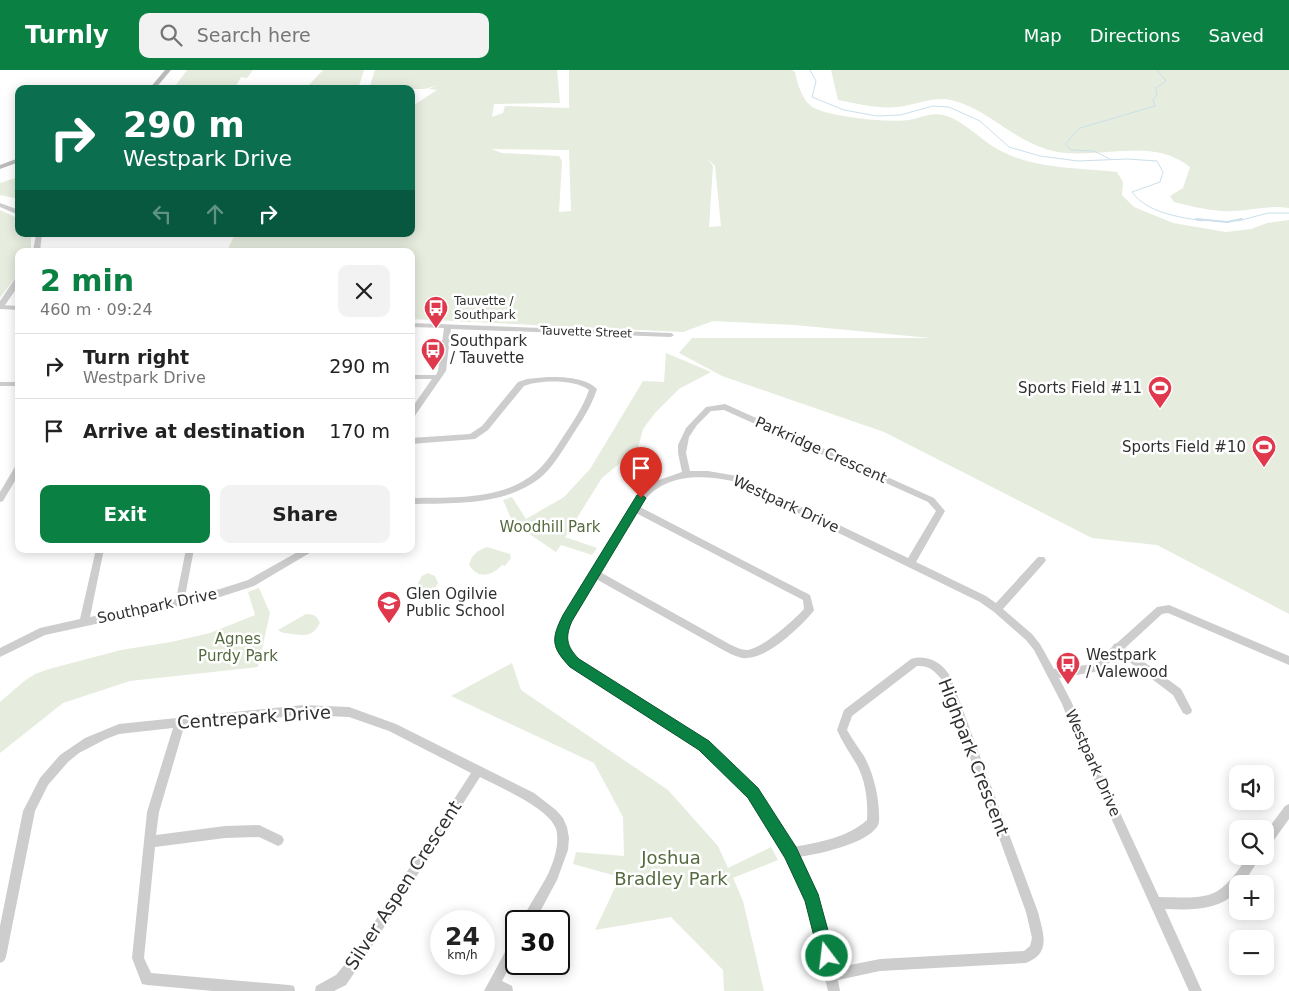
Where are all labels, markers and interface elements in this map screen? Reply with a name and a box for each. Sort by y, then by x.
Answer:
search box [139,13,489,58]
text: Turnly [25,21,109,49]
icon: search [157,21,185,49]
text: Search here [197,24,311,46]
text: Map [1024,25,1062,46]
text: Directions [1090,25,1180,46]
text: Saved [1208,25,1264,46]
icon: right [40,105,105,170]
text: 290 m [123,105,245,145]
text: Westpark Drive [123,146,292,171]
icon: left [148,200,176,228]
icon: ahead [201,200,229,228]
icon: right [254,200,282,228]
text: 2 min [40,263,134,298]
button: close [338,265,390,317]
place label: Tauvette / Southpark [453,294,516,322]
bus stop icon: Tauvette / Southpark [423,295,449,329]
text: 460 m · 09:24 [40,300,153,319]
street label: Tauvette Street [539,323,632,341]
place label: Southpark / Tauvette [450,332,527,367]
bus stop icon: Southpark / Tauvette [420,337,446,371]
text: Turn right [83,346,189,368]
icon: right [40,352,68,380]
text: 290 m [329,355,390,377]
text: Westpark Drive [83,368,206,387]
sports icon: Sports Field #11 [1147,375,1173,409]
place label: Sports Field #11 [1018,379,1142,397]
street label: Parkridge Crescent [752,413,890,487]
icon: arrive [40,417,68,445]
text: Arrive at destination [83,420,305,442]
text: 170 m [329,420,390,442]
sports icon: Sports Field #10 [1251,434,1277,468]
place label: Sports Field #10 [1122,438,1246,456]
pin [620,447,662,498]
icon: arrive [627,454,655,482]
street label: Westpark Drive [730,471,842,537]
button: Exit [40,485,210,543]
button: Share [220,485,390,543]
park label: Woodhill Park [499,518,601,536]
street label: Southpark Drive [96,585,218,627]
place label: Glen Ogilvie Public School [406,585,505,620]
school or university icon: Glen Ogilvie Public School [376,590,402,624]
park label: Agnes Purdy Park [198,630,278,665]
place label: Westpark / Valewood [1086,646,1168,681]
bus stop icon: Westpark / Valewood [1055,651,1081,685]
street label: Highpark Crescent [934,675,1014,839]
street label: Centrepark Drive [176,701,332,733]
street label: Westpark Drive [1061,707,1125,819]
map controls [1229,765,1274,975]
button: sound [1229,765,1274,810]
street label: Silver Aspen Crescent [341,797,465,973]
button: search [1229,820,1274,865]
park label: Joshua Bradley Park [614,847,728,889]
button: + [1229,875,1274,920]
speed limit sign: 30 [505,910,570,975]
text: 24 [445,922,480,951]
position arrow [800,929,852,981]
button: − [1229,930,1274,975]
text: km/h [447,948,478,962]

